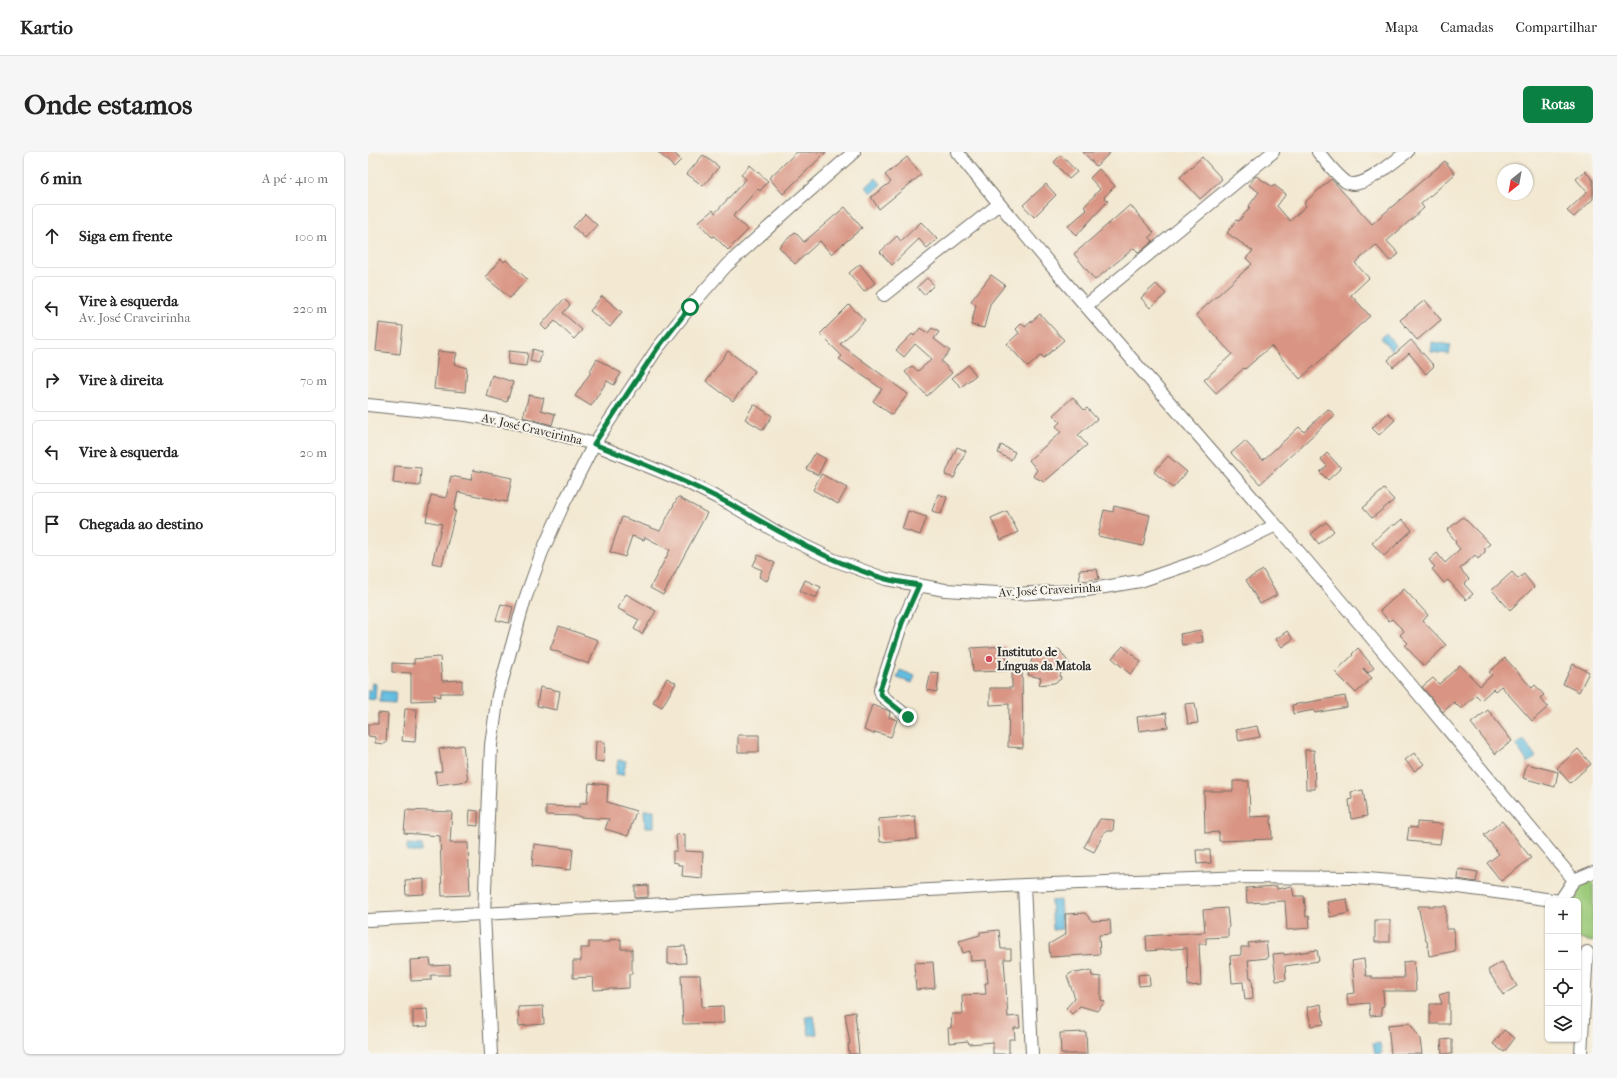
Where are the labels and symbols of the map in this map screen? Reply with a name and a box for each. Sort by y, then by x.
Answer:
north arrow [1497,164,1533,200]
route start [681,298,699,316]
street label: Av. José Craveirinha [479,410,584,447]
street label: Av. José Craveirinha [997,580,1102,600]
place label: Instituto de Línguas da Matola [997,645,1091,674]
marker: Instituto de Línguas da Matola [984,654,994,664]
route end [899,708,917,726]

